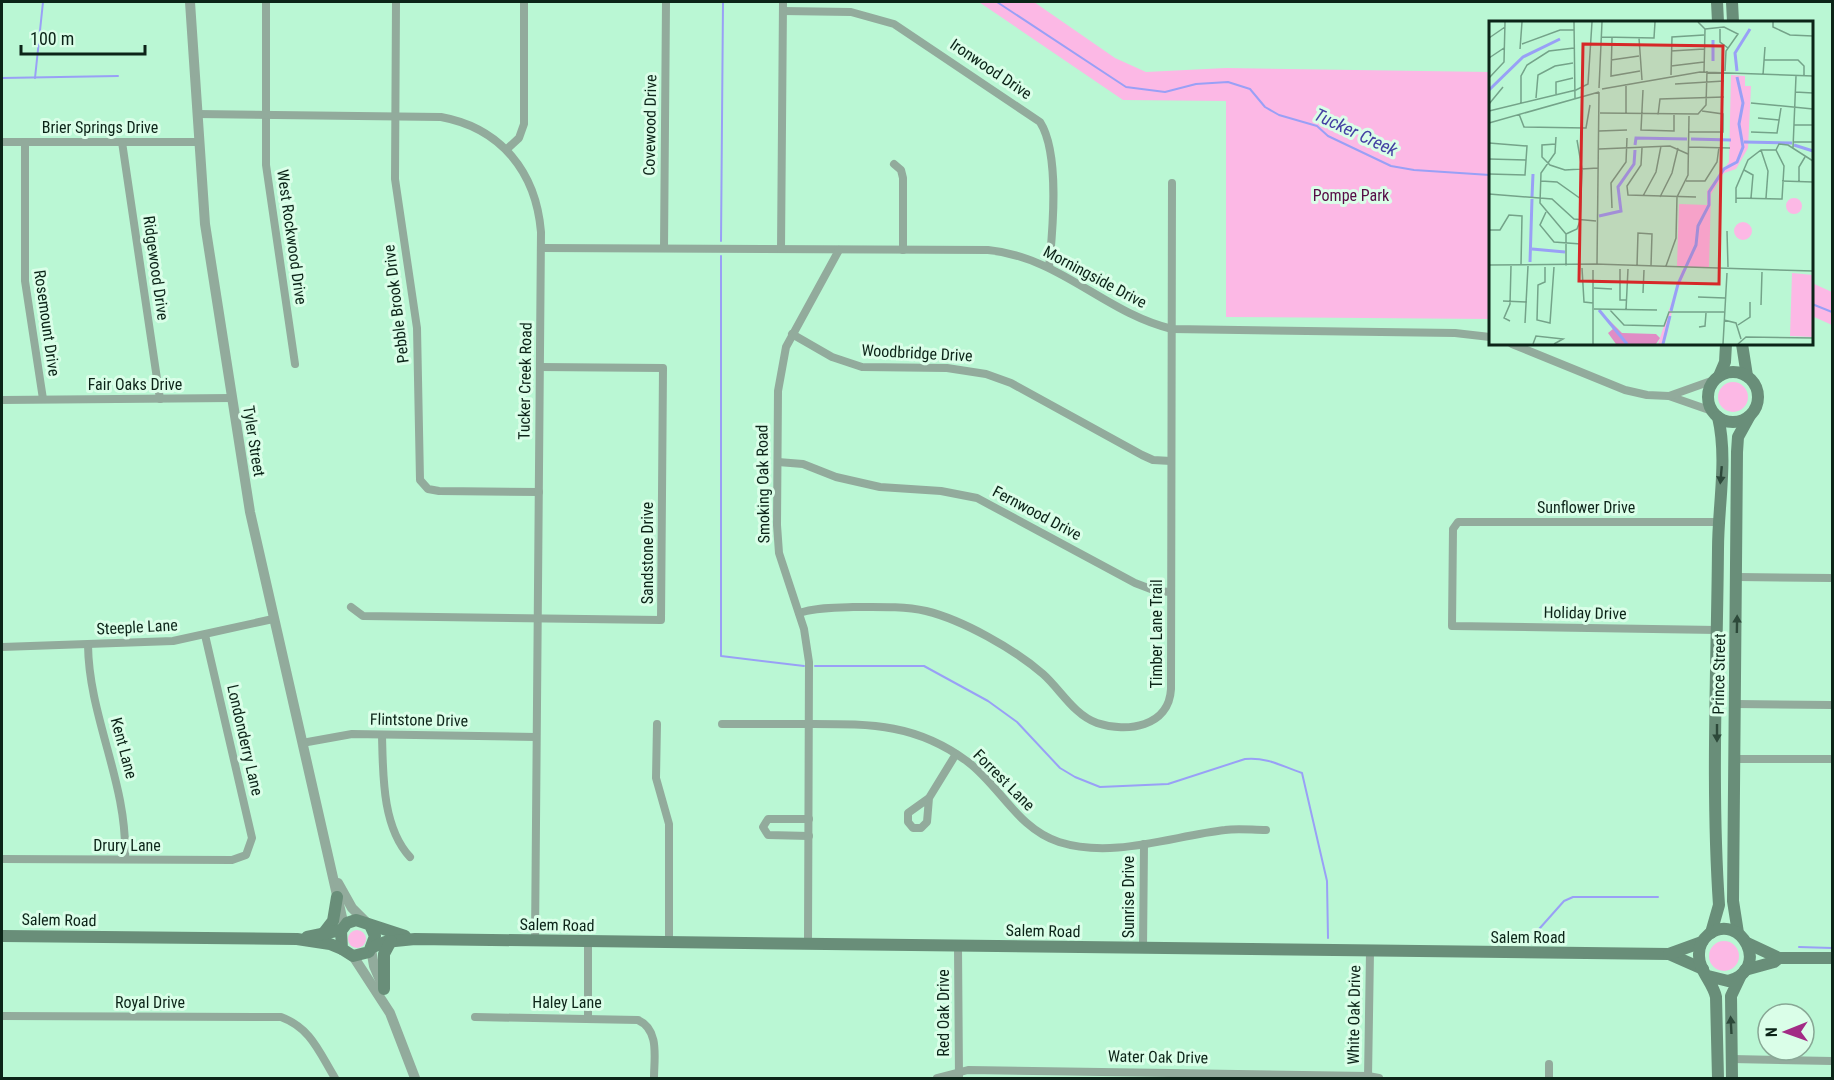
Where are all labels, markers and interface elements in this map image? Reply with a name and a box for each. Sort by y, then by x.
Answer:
scale bar [21,18,146,56]
inset map [1489,21,1813,345]
text: 100 m [30,28,74,49]
street label: Ironwood Drive [947,35,1035,103]
street label: Covewood Drive [640,74,660,176]
water label: Tucker Creek [1311,104,1402,161]
street label: Brier Springs Drive [42,118,158,137]
street label: West Rockwood Drive [273,168,311,306]
park label: Pompe Park [1313,186,1390,205]
street label: Ridgewood Drive [139,214,173,322]
street label: Morningside Drive [1040,242,1150,312]
street label: Pebble Brook Drive [379,244,413,364]
street label: Rosemount Drive [30,269,64,377]
street label: Tucker Creek Road [514,322,536,440]
street label: Woodbridge Drive [861,341,973,365]
street label: Fair Oaks Drive [88,375,182,394]
street label: Tyler Street [239,404,269,478]
street label: Smoking Oak Road [752,424,774,544]
one-way arrow [1716,465,1726,484]
street label: Fernwood Drive [989,482,1085,544]
street label: Sunflower Drive [1537,498,1635,517]
street label: Sandstone Drive [638,502,657,604]
street label: Timber Lane Trail [1147,579,1166,689]
street label: Holiday Drive [1543,603,1627,623]
street label: Steeple Lane [96,615,178,639]
one-way arrow [1732,615,1741,634]
street label: Prince Street [1709,633,1729,715]
street label: Londonderry Lane [223,683,267,797]
street label: Flintstone Drive [370,710,468,730]
street label: Kent Lane [107,715,141,781]
one-way arrow [1712,723,1722,742]
street label: Forrest Lane [969,745,1039,815]
street label: Drury Lane [93,836,161,855]
street label: Sunrise Drive [1119,856,1138,938]
street label: Salem Road [21,910,97,930]
street label: Salem Road [519,915,595,935]
street label: Salem Road [1005,921,1081,941]
street label: Salem Road [1491,928,1565,947]
street label: White Oak Drive [1344,965,1364,1065]
street label: Red Oak Drive [934,969,953,1057]
street label: Royal Drive [115,993,185,1012]
street label: Haley Lane [532,993,602,1012]
north arrow [1756,1002,1816,1062]
one-way arrow [1726,1016,1735,1035]
text: N [1762,1027,1781,1037]
street label: Water Oak Drive [1108,1047,1208,1067]

